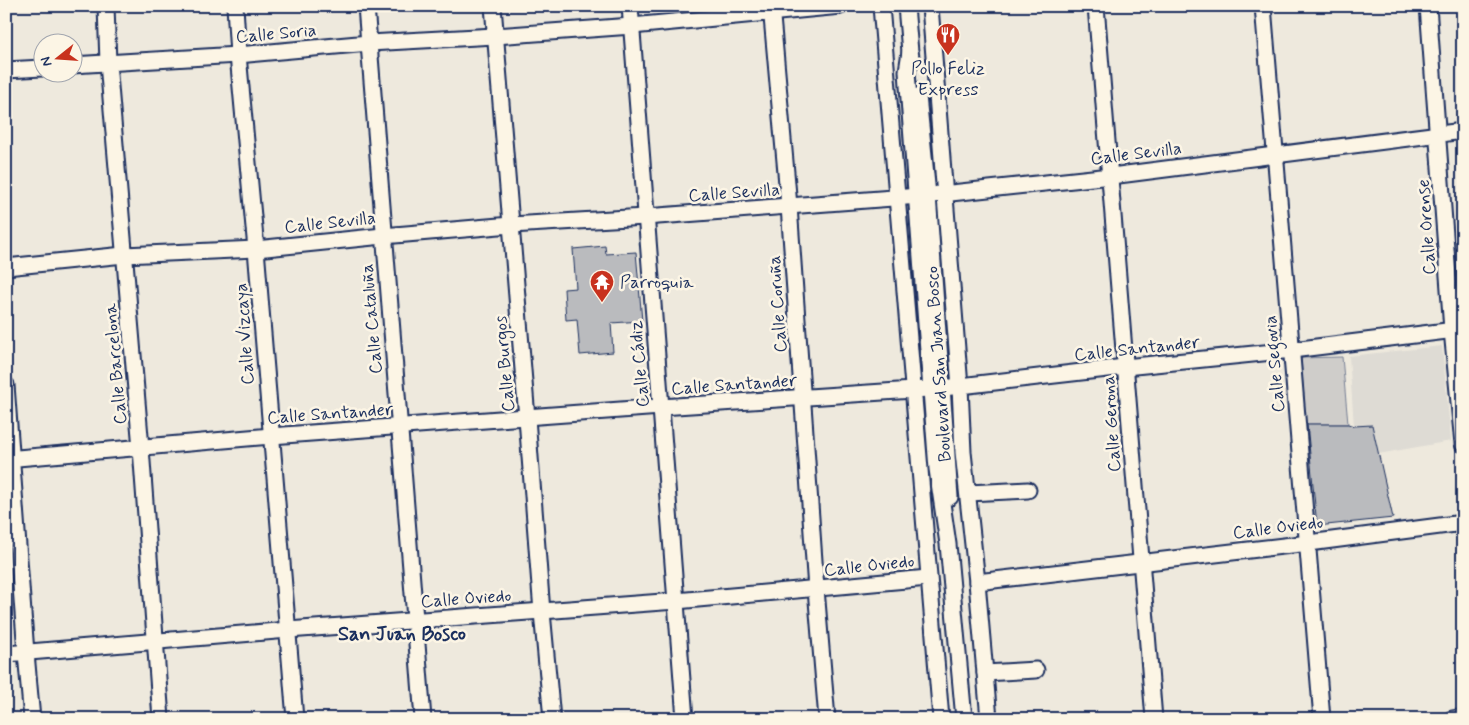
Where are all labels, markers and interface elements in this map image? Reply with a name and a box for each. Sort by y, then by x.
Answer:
street label: Calle Soria [235,19,317,49]
restaurant icon: Pollo Feliz Express [935,22,961,56]
north arrow [32,32,82,82]
text: N [37,54,56,69]
place label: Pollo Feliz Express [911,57,985,102]
street label: Calle Sevilla [1089,136,1183,171]
street label: Calle Sevilla [687,178,781,208]
street label: Calle Orense [1412,178,1442,276]
street label: Calle Sevilla [283,206,377,240]
street label: Calle Coruña [763,254,793,353]
street label: Calle Cataluña [355,263,389,375]
street label: Boulevard San Juan Bosco [920,265,958,463]
temple icon: Parroquia [589,269,615,303]
place label: Parroquia [620,271,694,295]
street label: Calle Vizcaya [229,282,261,386]
street label: Calle Barcelona [99,302,133,425]
street label: Calle Segovia [1259,314,1293,413]
street label: Calle Burgos [489,315,522,413]
street label: Calle Cádiz [624,319,656,408]
street label: Calle Santander [1073,330,1202,368]
street label: Calle Santander [670,369,798,401]
street label: Calle Gerona [1097,375,1127,473]
street label: Calle Santander [266,398,394,430]
street label: Calle Oviedo [1232,511,1325,545]
street label: Calle Oviedo [823,549,916,583]
street label: Calle Oviedo [420,584,512,614]
district label: San Juan Bosco [338,621,466,648]

